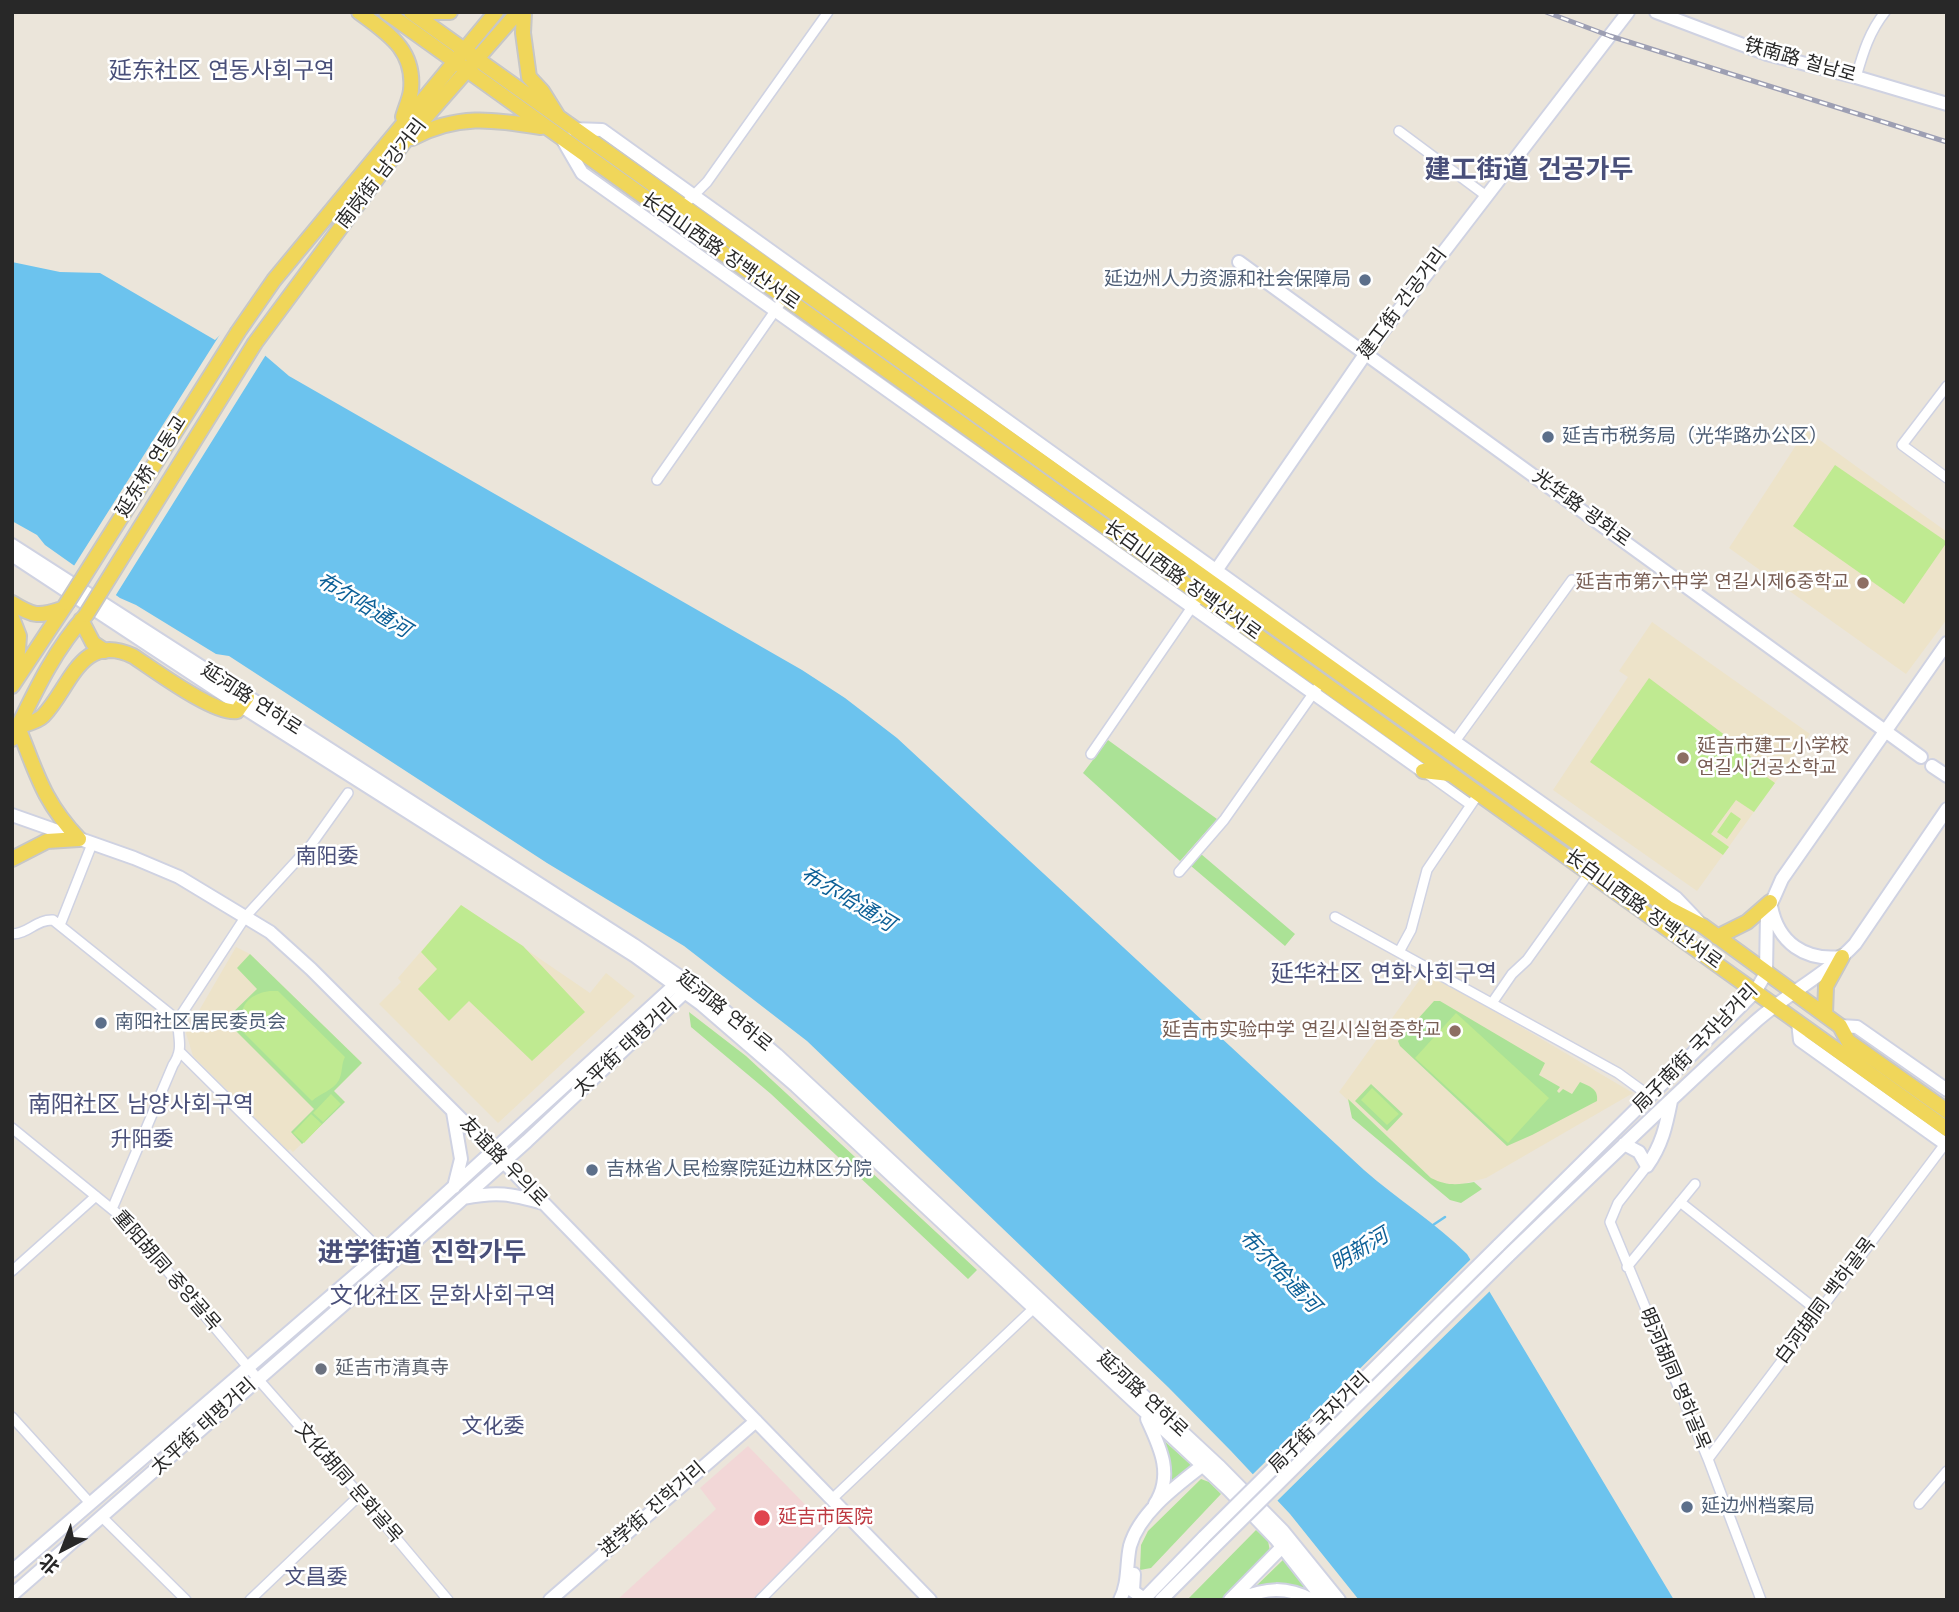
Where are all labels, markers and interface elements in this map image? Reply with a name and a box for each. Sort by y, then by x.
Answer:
street label: 铁南路 철남로 [1741,34,1859,88]
district label: 延东社区 연동사회구역 [109,58,335,86]
street label: 南岗街 남강거리 [332,115,432,233]
district label: 建工街道 건공가두 [1425,155,1633,187]
street label: 长白山西路 장백산서로 [636,189,804,315]
street label: 建工街 건공거리 [1354,244,1452,364]
place label: 延边州人力资源和社会保障局 [1104,269,1351,291]
marker: 延边州人力资源和社会保障局 [1357,272,1373,288]
street label: 延东桥 연동교 [112,412,192,522]
place label: 延吉市税务局（光华路办公区） [1562,426,1828,448]
marker: 延吉市税务局（光华路办公区） [1540,429,1556,445]
street label: 光华路 광화로 [1528,466,1634,552]
street label: 长白山西路 장백산서로 [1099,516,1265,646]
water label: 布尔哈通河 [312,568,414,644]
place label: 延吉市第六中学 연길시제6중학교 [1576,572,1849,594]
marker: 延吉市第六中学 연길시제6중학교 [1855,575,1871,591]
street label: 延河路 연하로 [196,659,306,741]
place label: 延吉市建工小学校 연길시건공소학교 [1697,736,1849,780]
marker: 延吉市建工小学校 연길시건공소학교 [1675,750,1691,766]
district label: 南阳委 [296,845,358,871]
street label: 长白山西路 장백산서로 [1560,845,1726,975]
water label: 布尔哈通河 [796,862,898,938]
district label: 延华社区 연화사회구역 [1271,961,1497,989]
street label: 延河路 연하로 [672,967,776,1057]
street label: 局子南街 국자남거리 [1629,980,1763,1118]
street label: 太平街 태평거리 [570,994,682,1102]
place label: 南阳社区居民委员会 [115,1012,286,1034]
marker: 南阳社区居民委员会 [93,1015,109,1031]
place label: 延吉市实验中学 연길시실험중학교 [1162,1020,1441,1042]
marker: 延吉市实验中学 연길시실험중학교 [1447,1023,1463,1039]
district label: 南阳社区 남양사회구역 [28,1092,254,1120]
street label: 友谊路 우의로 [455,1113,551,1211]
district label: 升阳委 [111,1128,173,1154]
place label: 吉林省人民检察院延边林区分院 [606,1159,872,1181]
marker: 吉林省人民检察院延边林区分院 [584,1162,600,1178]
street label: 重阳胡同 중양골목 [108,1206,224,1336]
water label: 明新河 [1327,1224,1393,1278]
water label: 布尔哈通河 [1233,1225,1325,1319]
street label: 白河胡同 백하골목 [1771,1233,1881,1369]
district label: 进学街道 진학가두 [318,1238,526,1270]
district label: 文化社区 문화사회구역 [330,1283,556,1311]
street label: 明河胡同 명하골목 [1634,1305,1714,1453]
street label: 延河路 연하로 [1092,1347,1192,1443]
place label: 延吉市清真寺 [335,1358,449,1380]
marker: 延吉市清真寺 [313,1361,329,1377]
street label: 局子街 국자거리 [1265,1368,1375,1478]
street label: 太平街 태평거리 [147,1374,261,1480]
district label: 文化委 [462,1415,524,1441]
street label: 文化胡同 문화골목 [290,1418,406,1548]
street label: 进学街 진학거리 [595,1458,711,1562]
place label: 延边州档案局 [1701,1496,1815,1518]
marker: 延边州档案局 [1679,1499,1695,1515]
place label: 延吉市医院 [778,1507,873,1529]
marker: 延吉市医院 [752,1508,772,1528]
north arrow [28,1514,98,1584]
text: 北 [35,1550,63,1579]
district label: 文昌委 [285,1566,347,1592]

